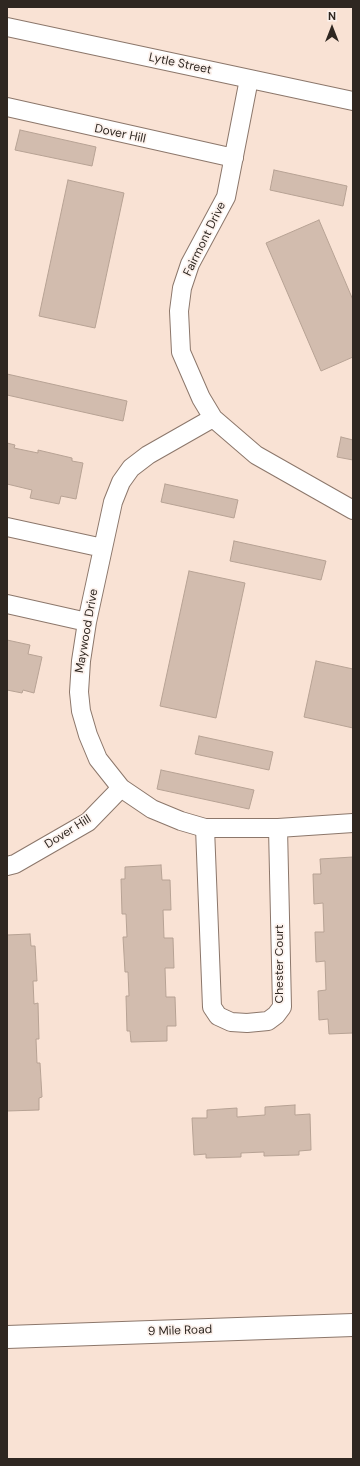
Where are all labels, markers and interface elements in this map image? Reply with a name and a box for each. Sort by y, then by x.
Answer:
north arrow [312,8,352,48]
text: N [328,9,336,23]
street label: Lytle Street [147,50,213,78]
street label: Dover Hill [93,122,147,146]
street label: Fairmont Drive [181,200,229,278]
street label: Maywood Drive [72,588,102,674]
street label: Dover Hill [42,812,94,852]
street label: Chester Court [273,925,287,1003]
street label: 9 Mile Road [148,1323,212,1339]

